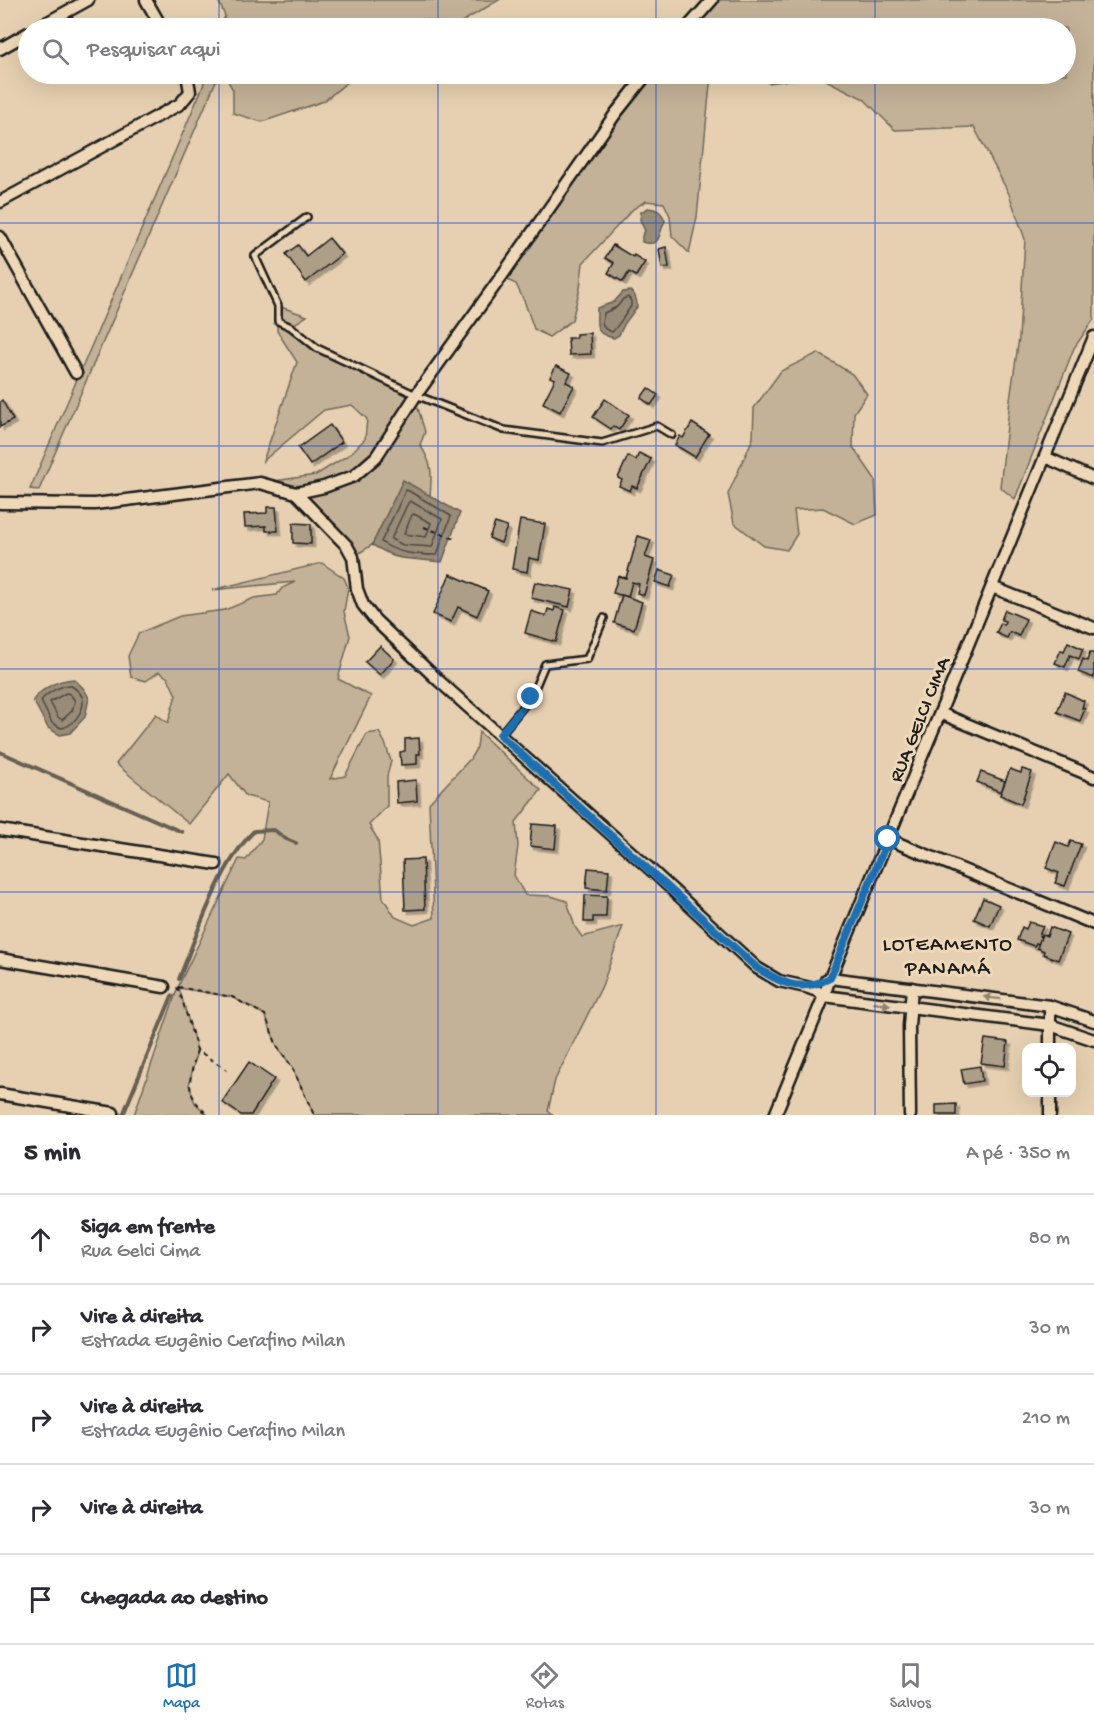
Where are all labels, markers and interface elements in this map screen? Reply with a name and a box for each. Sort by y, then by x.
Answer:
search box [18,18,1076,84]
icon: search [39,35,72,68]
text: Pesquisar aqui [87,38,221,64]
street label: RUA GELCI CIMA [886,653,957,786]
route end [517,683,543,709]
route start [874,825,900,851]
district label: LOTEAMENTO PANAMÁ [883,934,1013,983]
one-way arrow [983,994,1002,1003]
one-way arrow [873,999,892,1008]
map controls [1022,1043,1076,1097]
button: locate [1022,1043,1076,1097]
text: 5 min [24,1139,80,1170]
text: A pé · 350 m [966,1143,1070,1166]
text: Siga em frente [81,1215,215,1241]
icon: ahead [24,1223,57,1256]
text: 80 m [1029,1228,1070,1251]
text: Rua Gelci Cima [81,1241,200,1264]
text: Vire à direita [81,1305,203,1331]
icon: right [24,1313,57,1346]
text: 30 m [1029,1318,1070,1341]
text: Estrada Eugênio Cerafino Milan [81,1331,345,1354]
text: Vire à direita [81,1395,203,1421]
icon: right [24,1403,57,1436]
text: 210 m [1022,1408,1070,1431]
text: Estrada Eugênio Cerafino Milan [81,1421,345,1444]
icon: right [24,1493,57,1526]
text: Vire à direita [81,1496,203,1522]
text: 30 m [1029,1498,1070,1521]
icon: arrive [24,1583,57,1616]
text: Chegada ao destino [81,1586,268,1612]
tab: Mapa [163,1659,200,1714]
tab: Rotas [526,1659,564,1714]
tab: Salvos [890,1659,931,1714]

